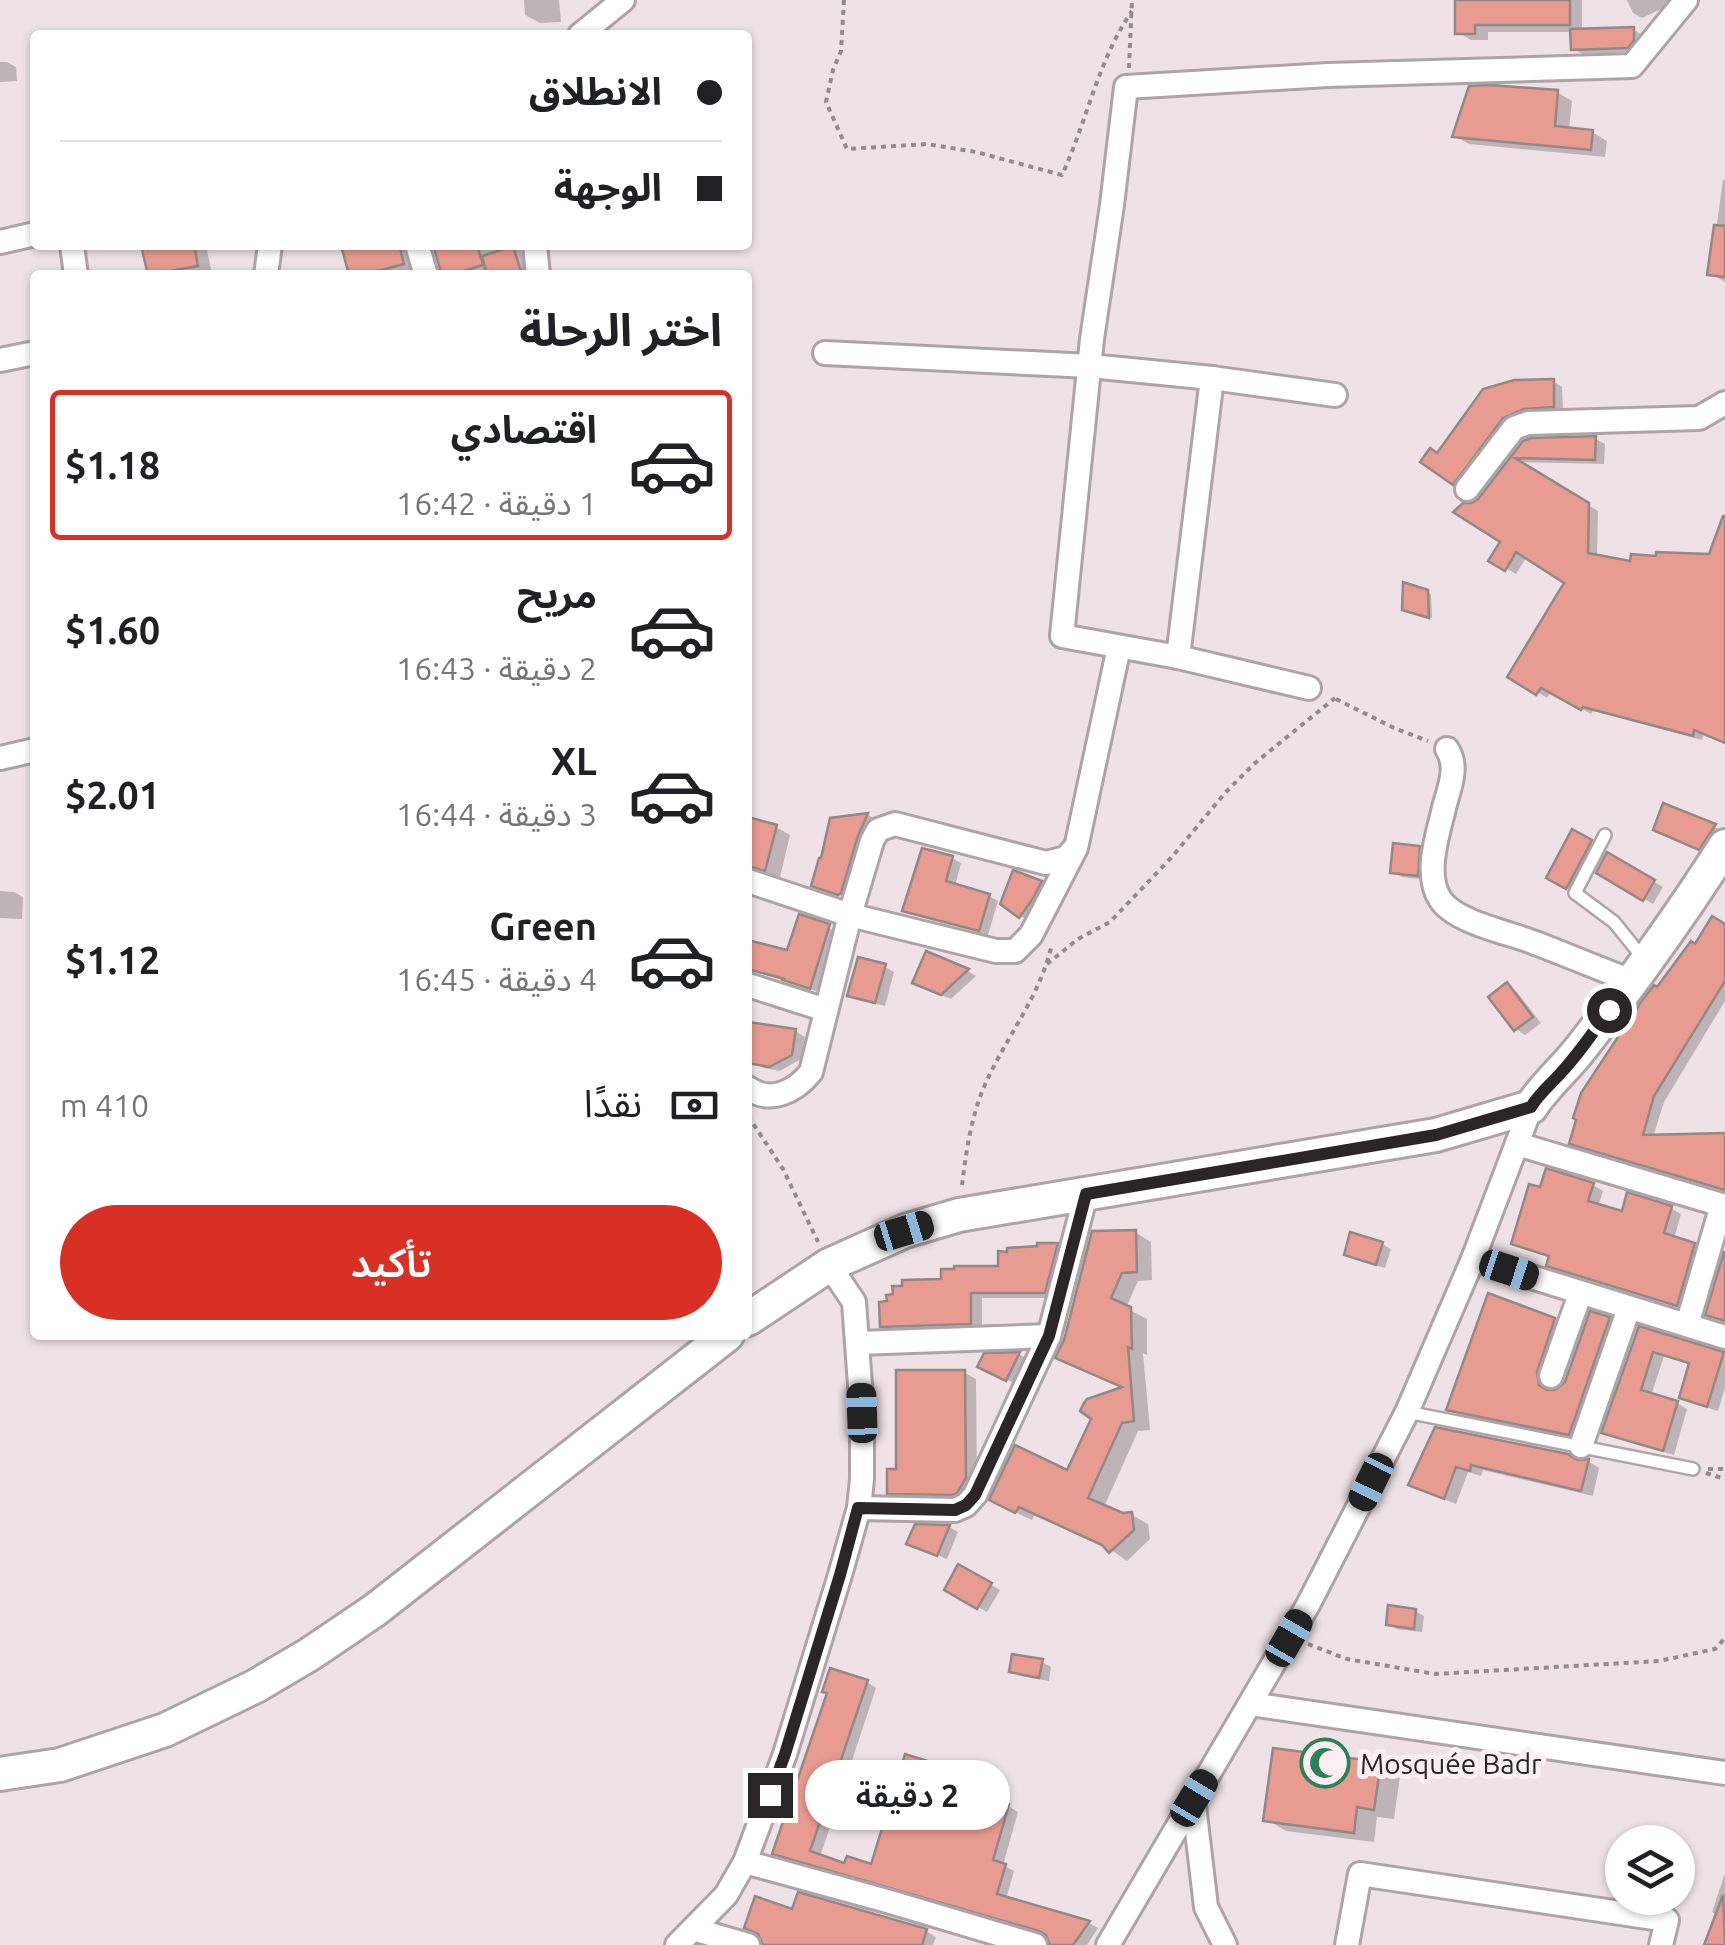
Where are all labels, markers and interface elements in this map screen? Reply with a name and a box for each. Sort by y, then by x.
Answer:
text: الانطلاق [529,70,662,112]
text: الوجهة [554,166,662,208]
text: اختر الرحلة [519,304,722,355]
text: اقتصادي [451,408,597,450]
icon: car [627,420,717,510]
text: $1.18 [65,444,160,486]
text: 1 دقيقة · 16:42 [396,485,597,521]
text: مريح [517,573,597,615]
icon: car [627,585,717,675]
text: $1.60 [65,609,160,651]
text: 2 دقيقة · 16:43 [396,650,597,686]
text: XL [551,740,597,782]
icon: car [627,750,717,840]
text: $2.01 [65,774,160,816]
text: 3 دقيقة · 16:44 [396,796,597,832]
text: Green [489,905,597,947]
icon: car [627,915,717,1005]
text: $1.12 [65,939,160,981]
text: 4 دقيقة · 16:45 [396,961,597,997]
route start [1587,988,1632,1033]
icon: cash [667,1078,722,1133]
text: نقدًا [584,1082,642,1124]
text: 410 m [60,1087,149,1123]
button: تأكيد [60,1205,722,1320]
car [871,1208,937,1254]
car [1476,1246,1542,1294]
car [846,1382,878,1444]
car [1344,1448,1398,1516]
car [1261,1605,1317,1671]
mosque icon: Mosquée Badr [1299,1737,1351,1789]
place label: Mosquée Badr [1360,1748,1542,1779]
callout: 2 دقيقة [805,1760,1010,1830]
car [1166,1765,1222,1831]
route end [748,1773,793,1818]
text: 2 دقيقة [856,1777,959,1813]
map controls [1605,1825,1695,1915]
button: layers [1605,1825,1695,1915]

